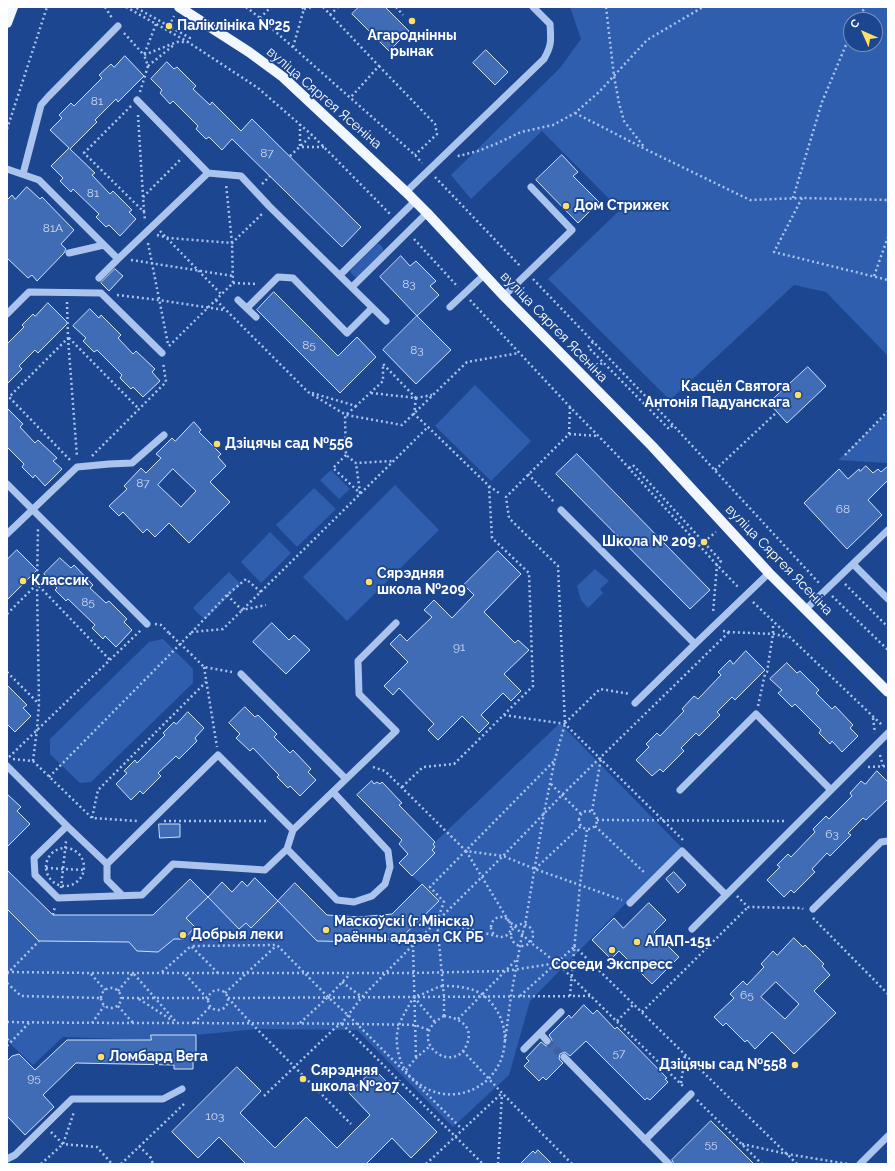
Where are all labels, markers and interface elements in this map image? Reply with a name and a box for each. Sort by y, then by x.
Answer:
north arrow [843,12,883,52]
marker: Агароднінны рынак [407,16,417,26]
text: С [848,17,862,31]
place label: Паліклініка №25 [177,18,290,34]
marker: Паліклініка №25 [164,21,174,31]
place label: Агароднінны рынак [367,28,457,60]
street label: вуліца Сяргея Ясеніна [263,43,385,153]
house number: 81 [91,94,103,108]
house number: 87 [260,146,274,160]
house number: 81 [87,186,99,200]
place label: Дом Стрижек [574,198,669,214]
marker: Дом Стрижек [561,201,571,211]
house number: 81А [43,221,63,235]
street label: вуліца Сяргея Ясеніна [497,268,611,386]
house number: 83 [402,277,416,291]
house number: 85 [302,338,316,352]
house number: 83 [410,343,424,357]
place label: Касцёл Святога Антонія Падуанскага [645,379,790,412]
marker: Касцёл Святога Антонія Падуанскага [793,390,803,400]
place label: Дзіцячы сад №556 [225,436,353,452]
marker: Дзіцячы сад №556 [212,439,222,449]
house number: 87 [136,476,150,490]
street label: вуліца Сяргея Ясеніна [722,501,836,619]
house number: 68 [836,502,850,516]
place label: Школа № 209 [602,534,696,550]
marker: Школа № 209 [699,537,709,547]
place label: Сярэдняя школа №209 [377,566,466,598]
place label: Классик [31,573,89,589]
marker: Классик [18,576,28,586]
marker: Сярэдняя школа №209 [364,577,374,587]
house number: 85 [81,595,95,609]
house number: 91 [453,640,465,654]
house number: 63 [825,827,839,841]
place label: Маскоўскі (г.Мінска) раённы аддзел СК РБ [334,914,484,946]
marker: Маскоўскі (г.Мінска) раённы аддзел СК РБ [321,925,331,935]
place label: Добрыя леки [191,927,283,943]
marker: Добрыя леки [178,930,188,940]
place label: АПАП-151 [645,934,712,950]
marker: АПАП-151 [632,937,642,947]
marker: Соседи Экспресс [607,945,617,955]
place label: Соседи Экспресс [551,957,673,973]
house number: 65 [740,988,754,1002]
house number: 57 [613,1046,625,1060]
place label: Ломбард Вега [109,1049,208,1065]
marker: Ломбард Вега [96,1052,106,1062]
place label: Дзіцячы сад №558 [659,1057,787,1073]
marker: Дзіцячы сад №558 [790,1060,800,1070]
place label: Сярэдняя школа №207 [311,1063,399,1096]
house number: 95 [27,1071,41,1085]
marker: Сярэдняя школа №207 [298,1074,308,1084]
house number: 103 [206,1109,224,1123]
house number: 55 [704,1137,718,1151]

